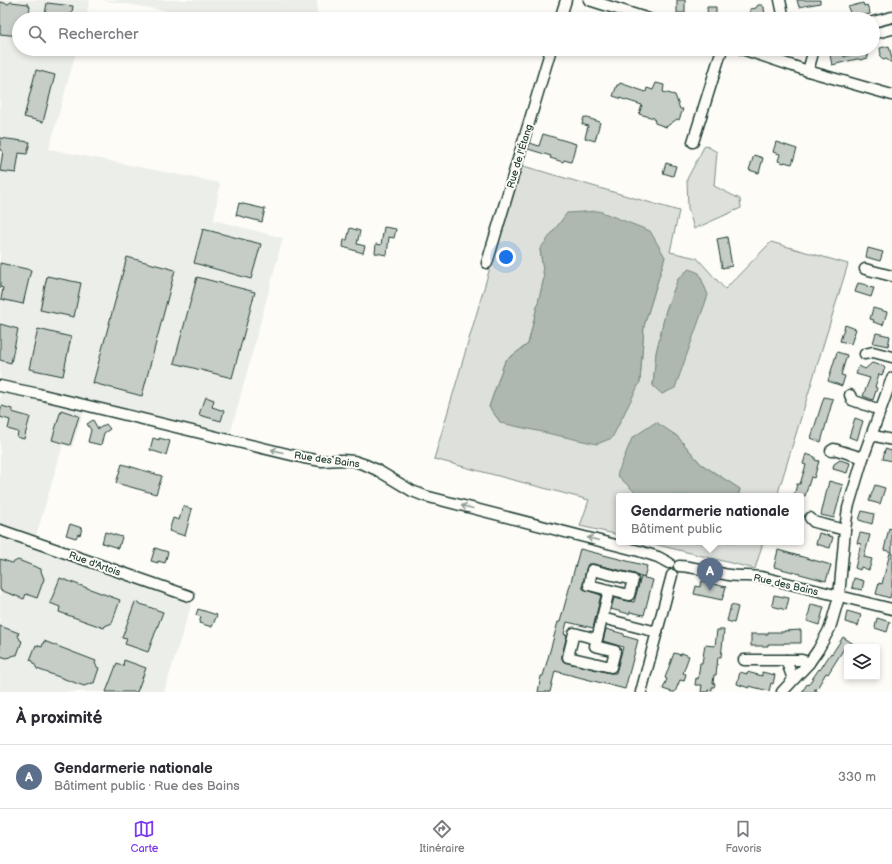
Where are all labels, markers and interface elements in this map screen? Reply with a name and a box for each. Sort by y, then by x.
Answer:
search box [12,12,880,56]
icon: search [26,23,48,45]
text: Rechercher [58,25,138,44]
street label: Rue de l'Étang [505,123,535,190]
your location [496,247,516,267]
one-way arrow [271,447,284,455]
street label: Rue des Bains [293,449,360,471]
popup [616,493,804,545]
one-way arrow [460,502,473,510]
text: Gendarmerie nationale [631,502,789,521]
text: Bâtiment public [631,521,722,537]
one-way arrow [586,535,599,542]
street label: Rue d'Artois [67,549,122,579]
pin: A [697,558,723,591]
street label: Rue des Bains [752,572,819,598]
map controls [844,644,880,680]
button: layers [844,644,880,680]
text: À proximité [16,708,102,728]
text: Gendarmerie nationale [54,759,213,778]
text: A [25,769,33,785]
text: 330 m [838,769,876,785]
text: Bâtiment public · Rue des Bains [54,778,240,794]
tab: Carte [131,818,158,855]
tab: Itinéraire [419,818,464,855]
tab: Favoris [726,818,761,855]

